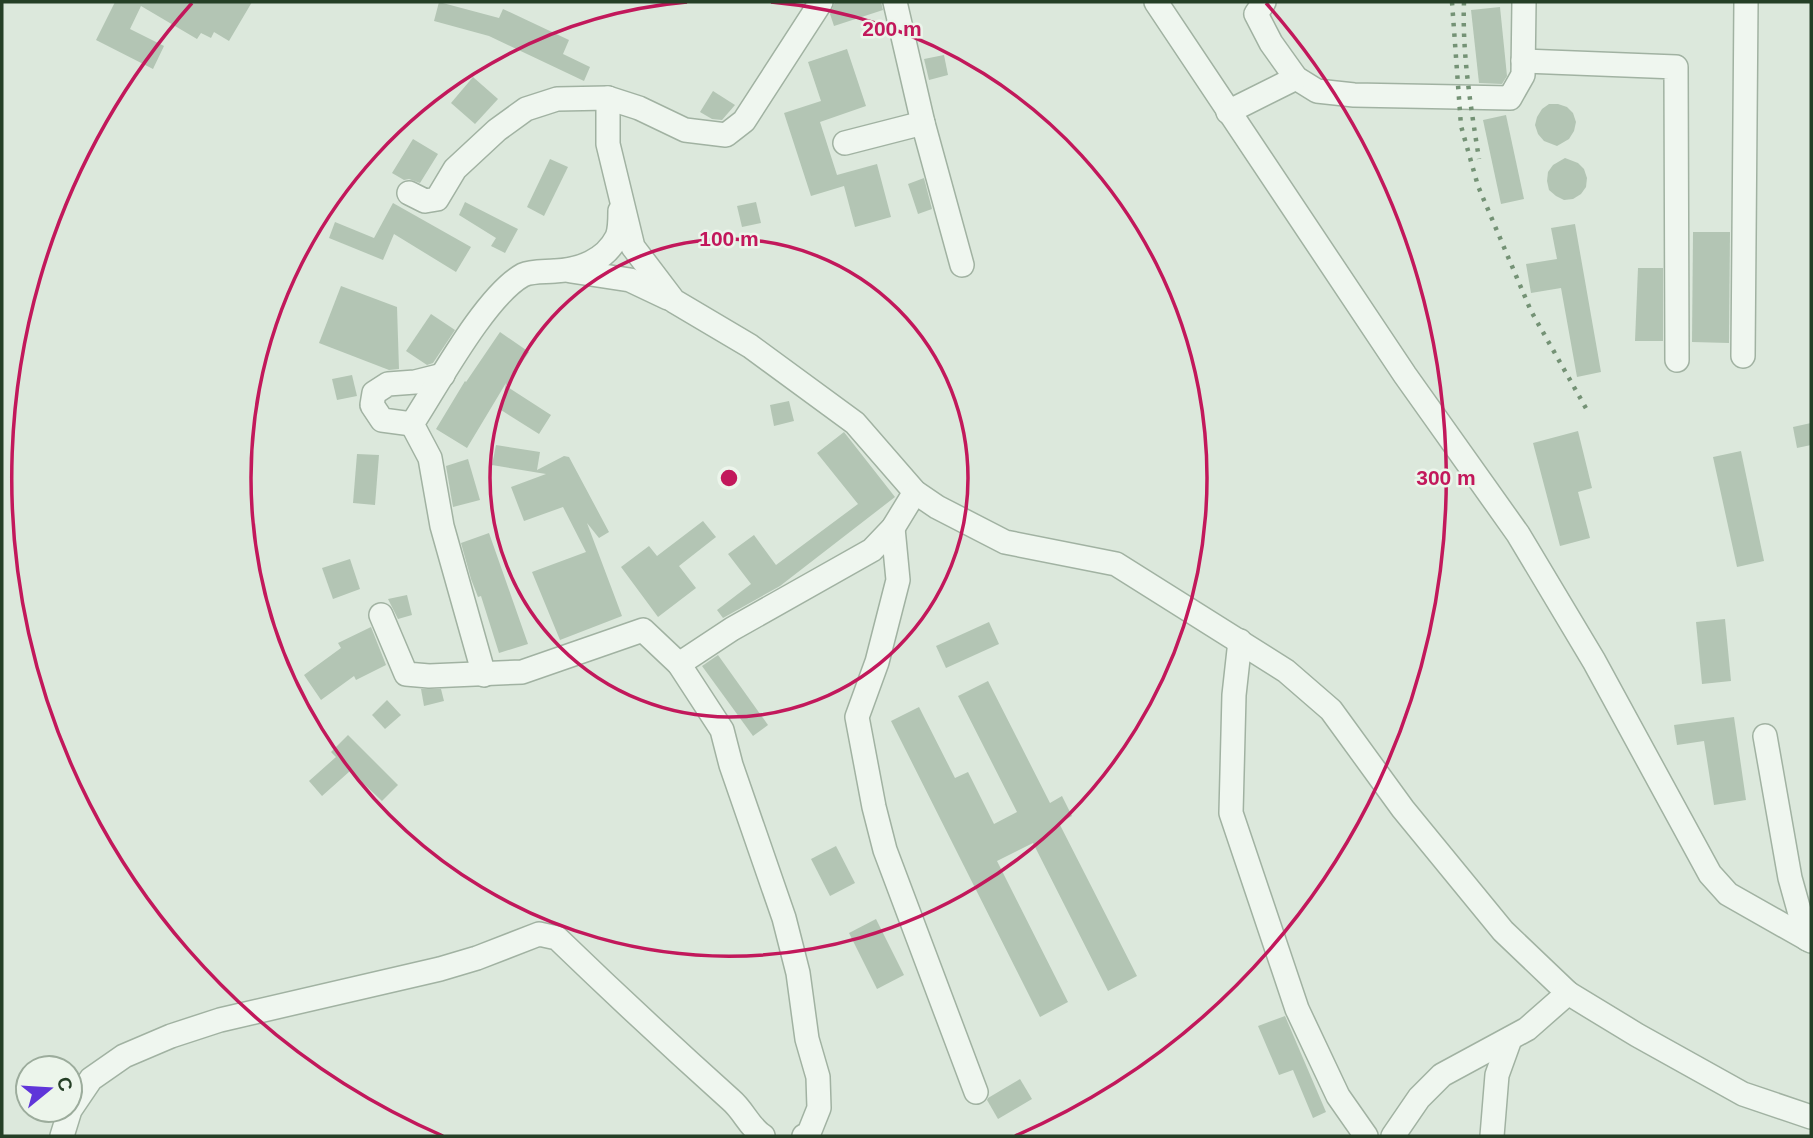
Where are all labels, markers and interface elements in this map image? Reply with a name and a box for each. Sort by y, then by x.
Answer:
text: 200 m [862,17,922,40]
text: 100 m [699,227,759,250]
centre of rings [717,466,741,490]
text: 300 m [1416,466,1476,489]
north arrow [14,1054,84,1124]
text: С [53,1074,77,1094]

